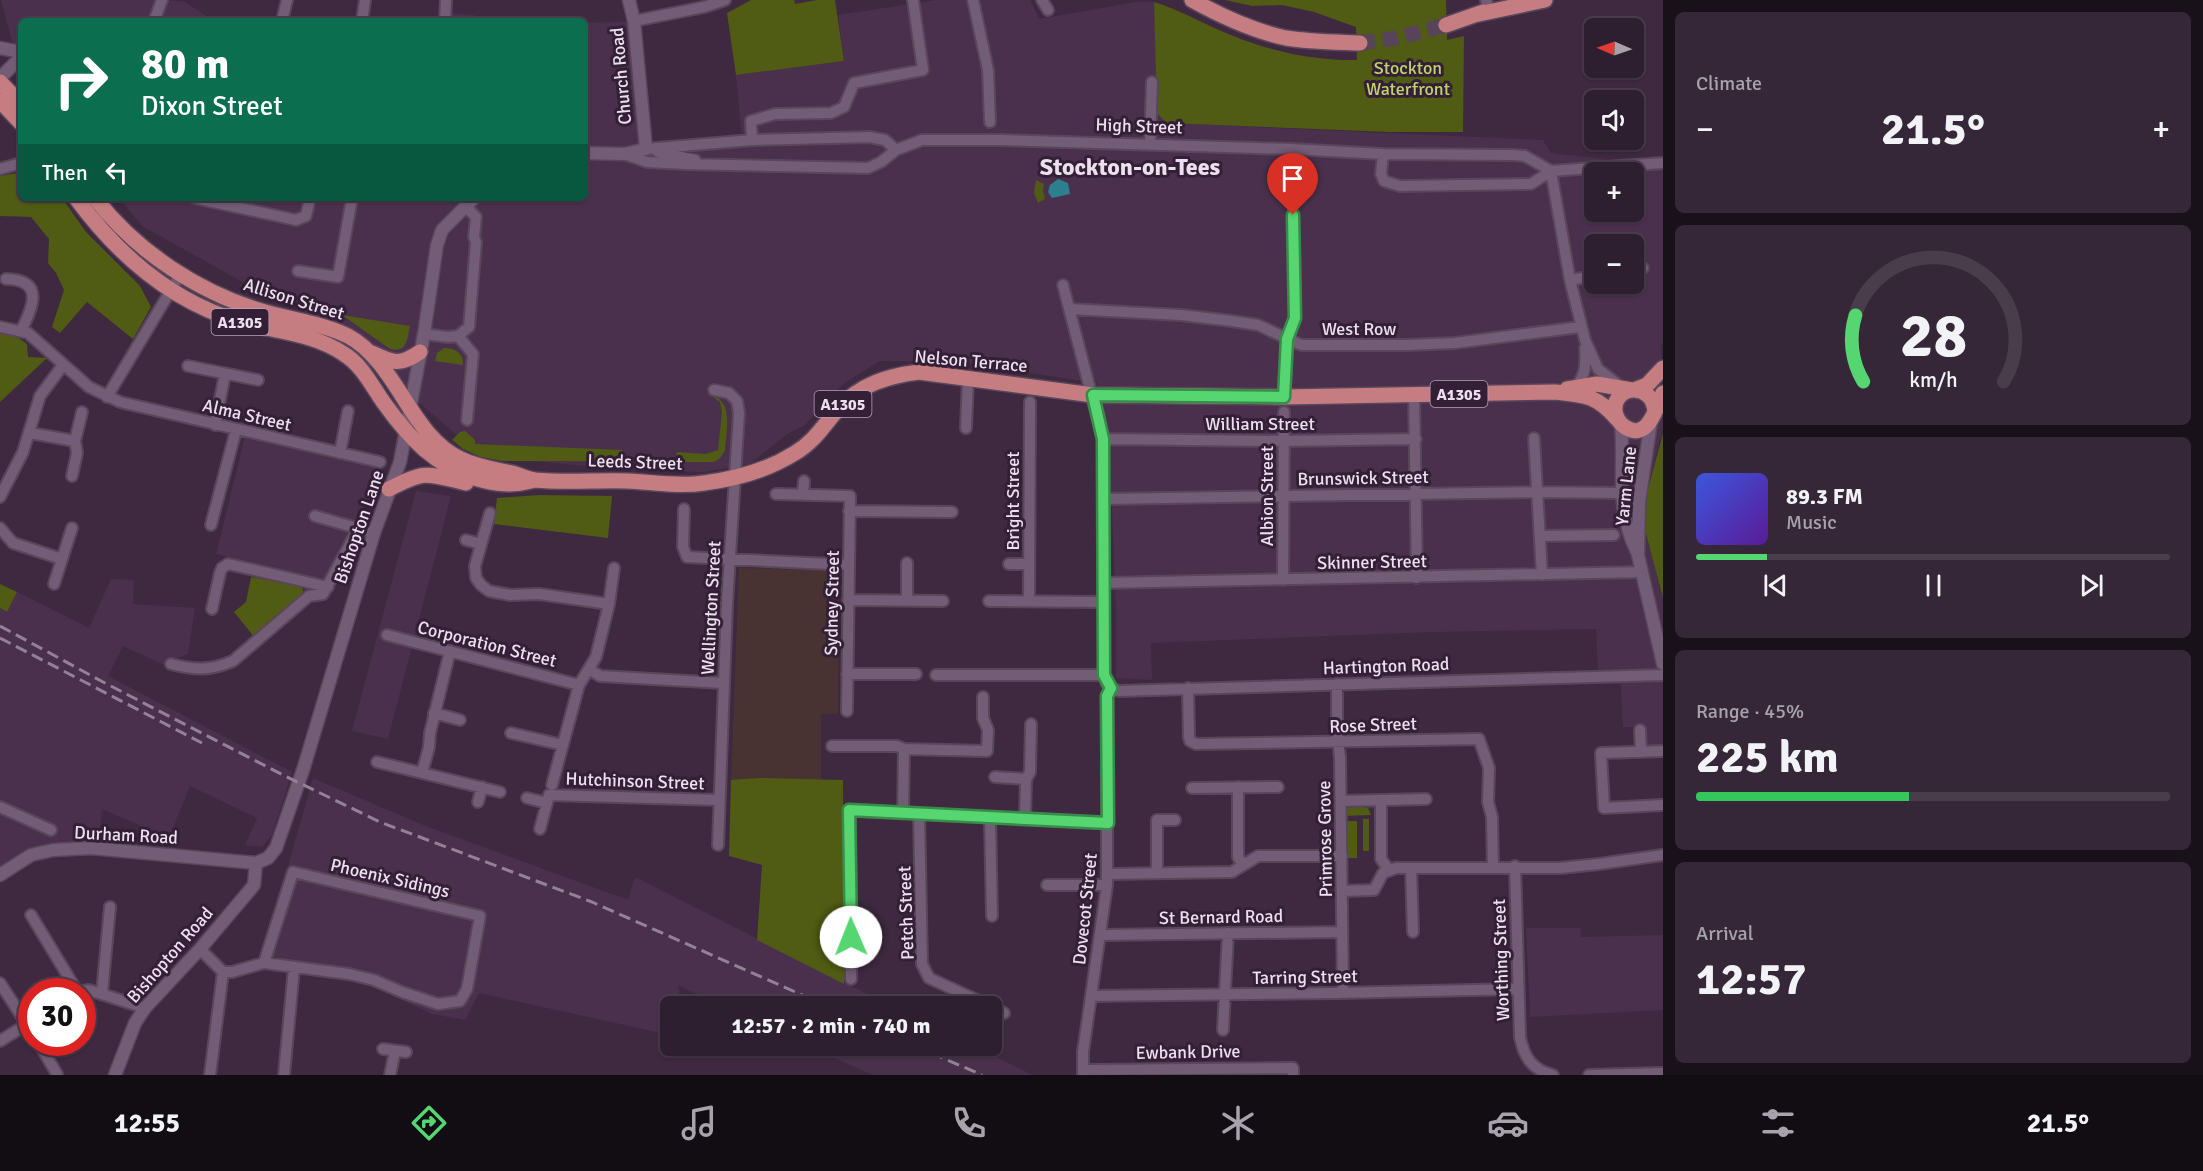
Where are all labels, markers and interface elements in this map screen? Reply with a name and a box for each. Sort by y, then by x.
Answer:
north arrow [1584,18,1644,78]
map controls [1584,18,1644,294]
street label: Church Road [606,26,636,126]
text: 80 m [141,39,230,90]
icon: right [42,42,120,120]
park label: Stockton Waterfront [1366,57,1450,100]
text: Climate [1696,71,1762,96]
text: Dixon Street [141,90,283,123]
button: sound [1584,90,1644,150]
text: 21.5° [1881,102,1985,157]
text: − [1696,109,1714,150]
text: + [2152,109,2170,150]
street label: High Street [1095,113,1183,139]
district label: Stockton-on-Tees [1040,152,1221,182]
pin [1267,153,1318,215]
icon: left [100,156,133,189]
text: Then [42,159,88,186]
icon: arrive [1276,162,1309,195]
button: + [1584,162,1644,222]
button: − [1584,234,1644,294]
street label: Allison Street [241,273,347,325]
text: 28 [1899,297,1967,374]
road number: A1305 [212,309,268,335]
street label: West Row [1322,318,1396,340]
street label: Nelson Terrace [914,345,1028,377]
text: km/h [1909,367,1957,393]
road number: A1305 [1430,381,1488,407]
road number: A1305 [814,391,872,417]
street label: Alma Street [200,394,294,436]
street label: William Street [1205,413,1315,435]
street label: Yarm Lane [1611,445,1641,527]
street label: Albion Street [1256,446,1278,546]
street label: Leeds Street [587,449,683,475]
street label: Bright Street [1002,452,1024,550]
street label: Brunswick Street [1297,466,1429,490]
street label: Bishopton Lane [329,467,389,587]
text: 89.3 FM [1786,483,1863,510]
text: Music [1786,510,1837,535]
street label: Wellington Street [697,540,725,676]
street label: Sydney Street [820,550,844,656]
street label: Skinner Street [1317,550,1427,574]
icon: previous [1759,569,1792,602]
icon: pause [1917,569,1950,602]
icon: next [2075,569,2108,602]
street label: Corporation Street [415,616,559,672]
street label: Hartington Road [1322,653,1450,679]
text: Range · 45% [1696,699,1804,724]
street label: Rose Street [1329,712,1417,738]
text: 225 km [1696,730,1839,785]
street label: Hutchinson Street [565,768,705,794]
street label: Primrose Grove [1313,781,1337,897]
street label: Durham Road [74,821,178,849]
street label: Dovecot Street [1068,852,1102,966]
street label: Phoenix Sidings [328,854,452,902]
street label: Petch Street [893,866,919,960]
street label: Worthing Street [1488,899,1514,1021]
street label: Bishopton Road [122,902,218,1008]
position arrow [819,905,883,969]
street label: St Bernard Road [1159,905,1283,929]
text: Arrival [1696,921,1754,946]
text: 12:57 [1696,952,1806,1007]
street label: Tarring Street [1252,965,1358,989]
speed limit sign: 30 [18,978,96,1056]
text: 12:57 · 2 min · 740 m [731,1012,931,1039]
street label: Ewbank Drive [1136,1040,1240,1064]
icon: directions [408,1102,450,1144]
icon: music [678,1102,720,1144]
icon: phone [948,1102,990,1144]
icon: climate [1217,1102,1259,1144]
icon: car [1487,1102,1529,1144]
icon: filters [1757,1102,1799,1144]
text: 12:55 [114,1107,180,1140]
text: 21.5° [2027,1107,2089,1140]

